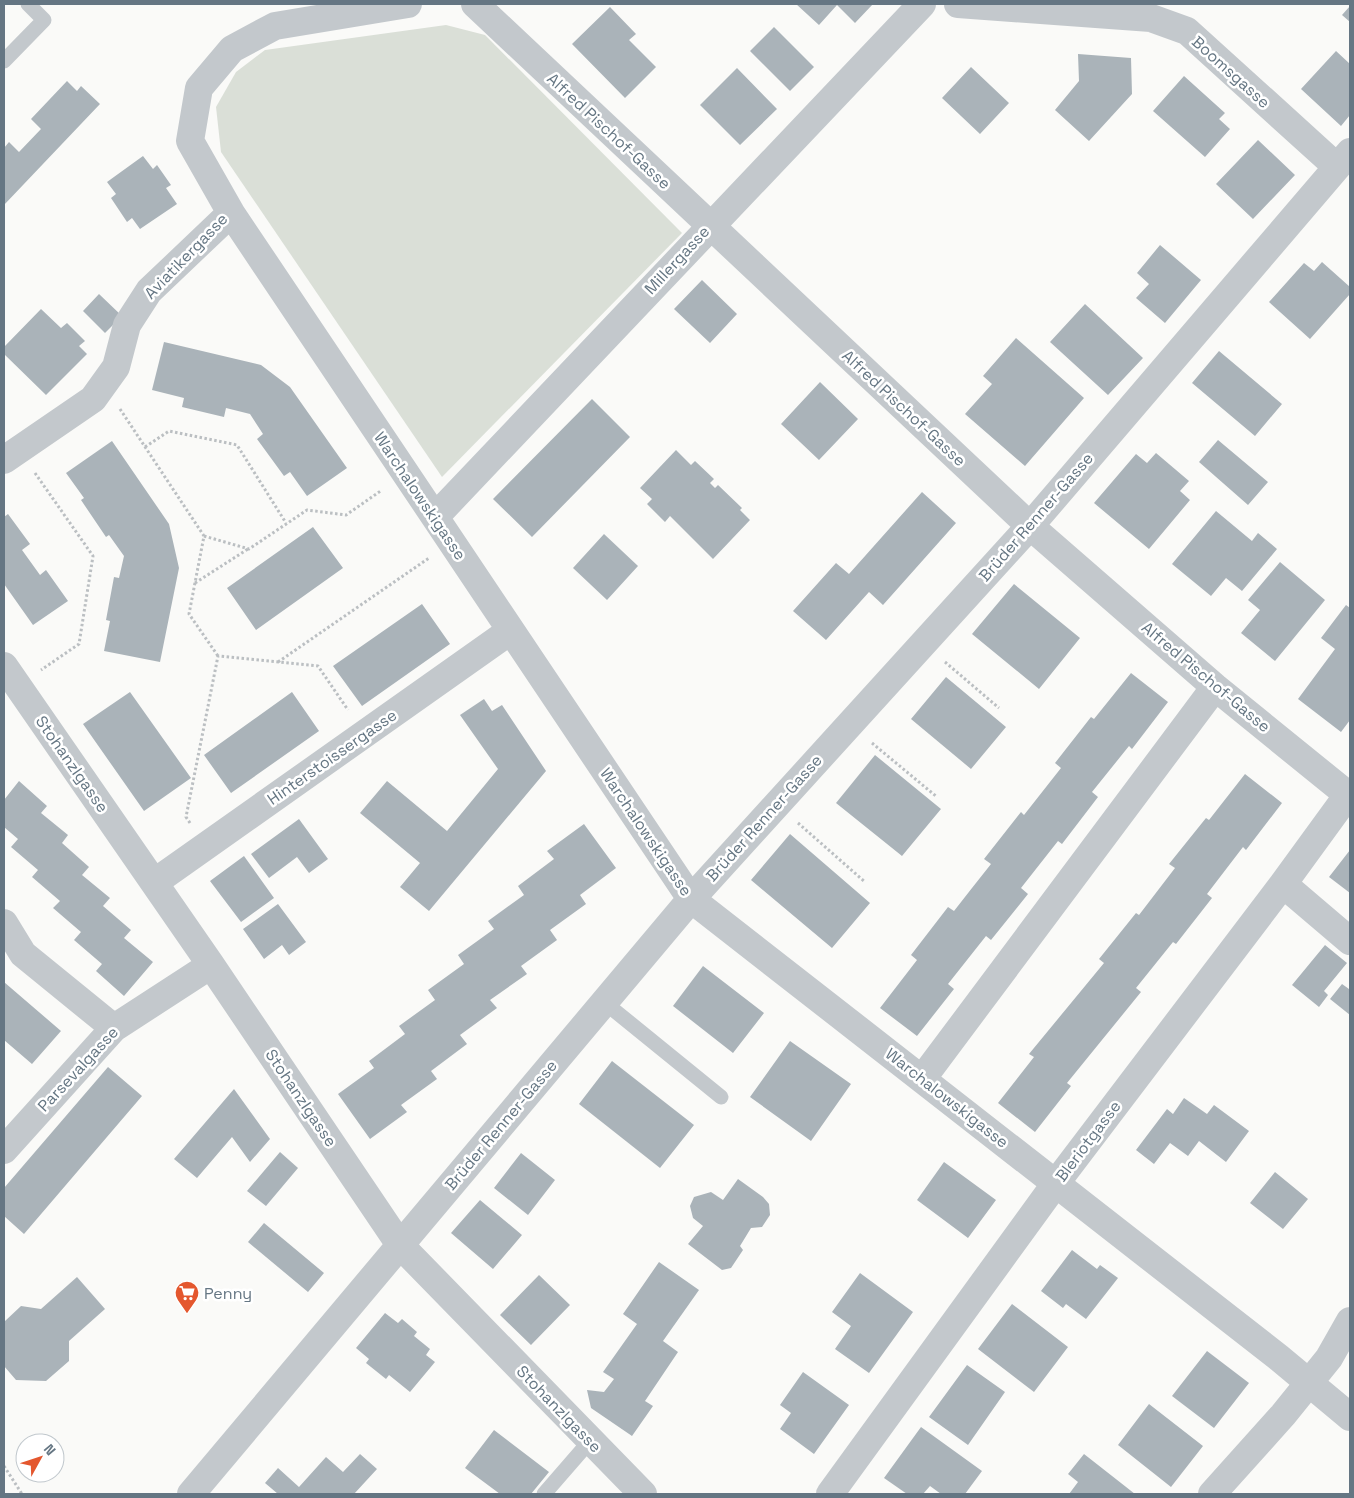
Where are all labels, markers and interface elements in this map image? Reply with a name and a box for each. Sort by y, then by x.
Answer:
street label: Boomsgasse [1187,31,1275,113]
street label: Alfred Pischof-Gasse [543,68,675,194]
street label: Aviatikergasse [140,209,232,303]
street label: Millergasse [640,221,714,299]
street label: Alfred Pischof-Gasse [838,345,970,471]
street label: Warchalowskigasse [369,428,471,564]
street label: Brüder Renner-Gasse [974,448,1098,586]
street label: Alfred Pischof-Gasse [1137,617,1275,737]
street label: Hinterstoissergasse [263,704,401,810]
street label: Stohanzlgasse [31,711,113,817]
street label: Brüder Renner-Gasse [701,750,827,886]
street label: Warchalowskigasse [595,764,697,900]
street label: Parsevalgasse [33,1022,123,1116]
street label: Warchalowskigasse [881,1043,1013,1153]
street label: Stohanzlgasse [261,1045,341,1151]
street label: Brüder Renner-Gasse [440,1055,562,1195]
street label: Bleriotgasse [1051,1096,1125,1186]
supermarket icon: Penny [174,1280,200,1314]
place label: Penny [204,1283,252,1304]
street label: Stohanzlgasse [512,1361,606,1457]
north arrow [15,1433,65,1483]
text: N [40,1440,60,1459]

